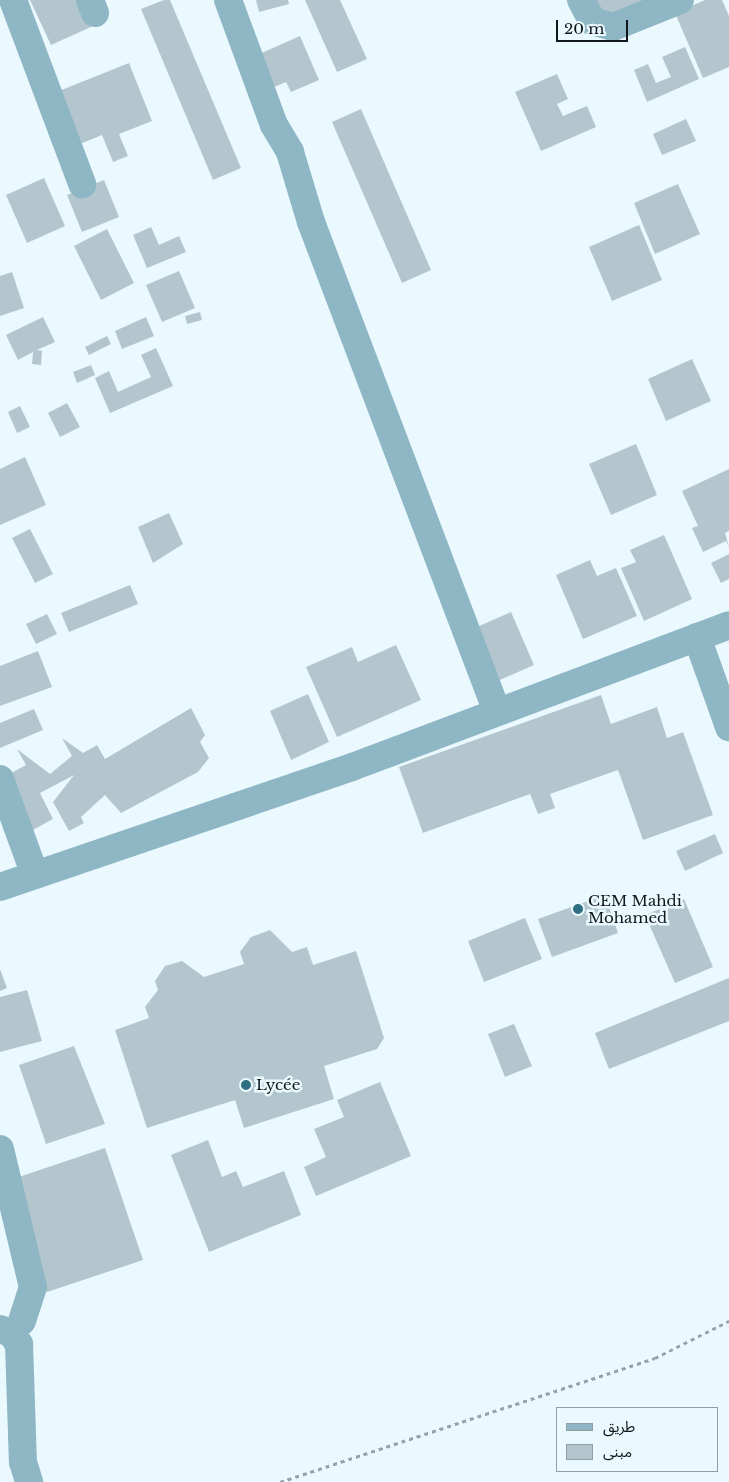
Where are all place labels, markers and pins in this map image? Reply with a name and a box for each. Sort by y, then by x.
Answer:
place label: CEM Mahdi Mohamed [588,891,682,926]
marker: CEM Mahdi Mohamed [572,903,584,915]
place label: Lycée [256,1076,300,1094]
marker: Lycée [240,1079,252,1091]

